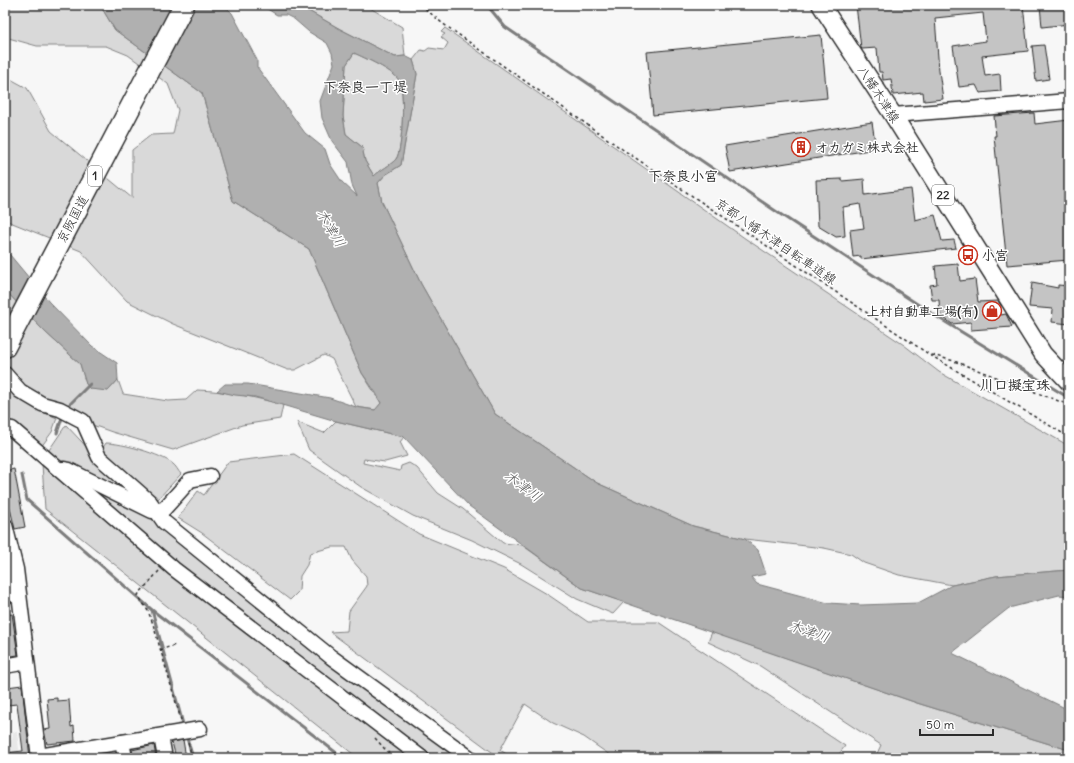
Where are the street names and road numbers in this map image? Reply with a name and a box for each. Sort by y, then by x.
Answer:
street label: 八幡木津線 [854,62,904,127]
road number: 1 [88,166,102,186]
road number: 22 [932,185,954,205]
street label: 京阪国道 [53,192,92,246]
street label: 京都八幡木津自転車道線 [712,194,841,289]

